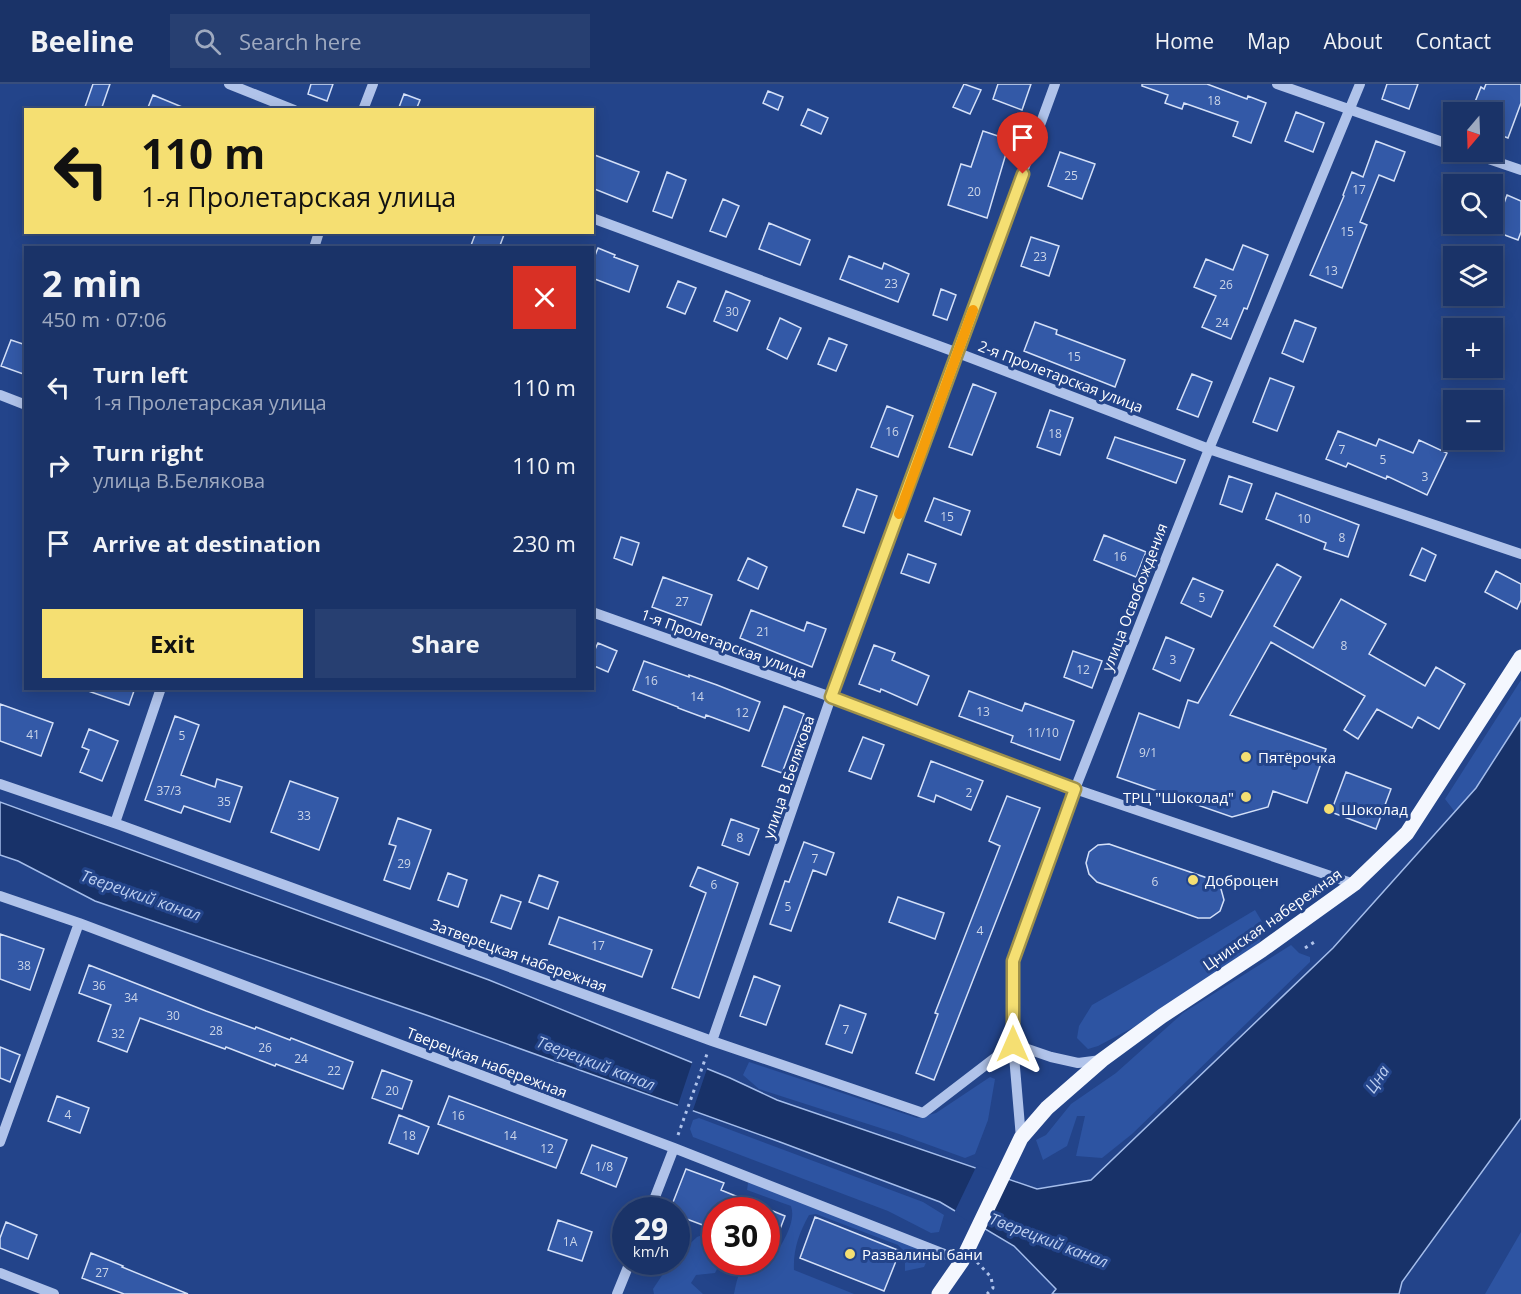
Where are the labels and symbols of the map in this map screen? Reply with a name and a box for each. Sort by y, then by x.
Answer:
house number: 18 [1207,92,1221,109]
north arrow [1443,102,1503,162]
pin [997,112,1048,174]
house number: 25 [1064,167,1078,184]
house number: 17 [1352,181,1366,198]
house number: 20 [967,183,981,200]
house number: 15 [1340,223,1354,240]
house number: 23 [1033,248,1047,265]
house number: 13 [1324,262,1338,279]
house number: 23 [884,275,898,292]
house number: 26 [1219,276,1233,293]
house number: 30 [725,303,739,320]
house number: 24 [1215,314,1229,331]
street label: 2-я Пролетарская улица [976,335,1146,417]
house number: 15 [1067,348,1081,365]
house number: 16 [885,423,899,440]
house number: 18 [1048,425,1062,442]
house number: 7 [1339,441,1346,458]
house number: 5 [1380,451,1387,468]
house number: 3 [1422,468,1429,485]
house number: 15 [940,508,954,525]
house number: 10 [1297,510,1311,527]
street label: улица Освобождения [1097,520,1171,674]
house number: 8 [1339,529,1346,546]
house number: 16 [1113,548,1127,565]
house number: 5 [1199,589,1206,606]
house number: 27 [675,593,689,610]
street label: 1-я Пролетарская улица [638,604,810,682]
house number: 21 [756,623,770,640]
house number: 8 [1341,637,1348,654]
house number: 3 [1170,651,1177,668]
house number: 12 [1076,661,1090,678]
house number: 16 [644,672,658,689]
house number: 14 [690,688,704,705]
house number: 13 [976,703,990,720]
house number: 12 [735,704,749,721]
street label: улица В.Белякова [758,713,818,841]
house number: 11/10 [1027,724,1059,741]
house number: 41 [26,726,40,743]
house number: 5 [179,727,186,744]
house number: 9/1 [1139,744,1157,761]
place label: Пятёрочка [1258,747,1336,767]
marker: Пятёрочка [1239,750,1253,764]
house number: 37/3 [157,782,182,799]
house number: 2 [966,784,973,801]
place label: ТРЦ "Шоколад" [1123,787,1234,807]
marker: ТРЦ "Шоколад" [1239,790,1253,804]
house number: 35 [217,793,231,810]
place label: Шоколад [1341,799,1408,819]
marker: Шоколад [1322,802,1336,816]
house number: 33 [297,807,311,824]
house number: 8 [737,829,744,846]
house number: 7 [812,850,819,867]
house number: 29 [397,855,411,872]
street label: Цнинская набережная [1199,863,1345,975]
water label: Тверецкий канал [78,864,204,926]
place label: Доброцен [1205,870,1279,890]
house number: 6 [1152,873,1159,890]
marker: Доброцен [1186,873,1200,887]
house number: 6 [711,876,718,893]
house number: 5 [785,898,792,915]
street label: Затверецкая набережная [428,914,610,996]
house number: 4 [977,922,984,939]
house number: 17 [591,937,605,954]
house number: 38 [17,957,31,974]
house number: 36 [92,977,106,994]
house number: 34 [124,989,138,1006]
house number: 30 [166,1007,180,1024]
position arrow [981,1012,1045,1076]
house number: 7 [843,1021,850,1038]
house number: 28 [209,1022,223,1039]
street label: Тверецкая набережная [404,1022,570,1102]
house number: 32 [111,1025,125,1042]
water label: Тверецкий канал [533,1030,659,1096]
house number: 26 [258,1039,272,1056]
house number: 24 [294,1050,308,1067]
water label: Цна [1360,1061,1394,1097]
house number: 22 [327,1062,341,1079]
house number: 20 [385,1082,399,1099]
house number: 4 [65,1106,72,1123]
house number: 16 [451,1107,465,1124]
house number: 18 [402,1127,416,1144]
house number: 14 [503,1127,517,1144]
house number: 12 [540,1140,554,1157]
house number: 1/8 [595,1158,613,1175]
speed limit sign: 30 [702,1197,780,1275]
water label: Тверецкий канал [986,1207,1112,1273]
house number: 1А [563,1233,578,1250]
place label: Развалины бани [862,1244,983,1264]
marker: Развалины бани [843,1247,857,1261]
house number: 27 [95,1264,109,1281]

